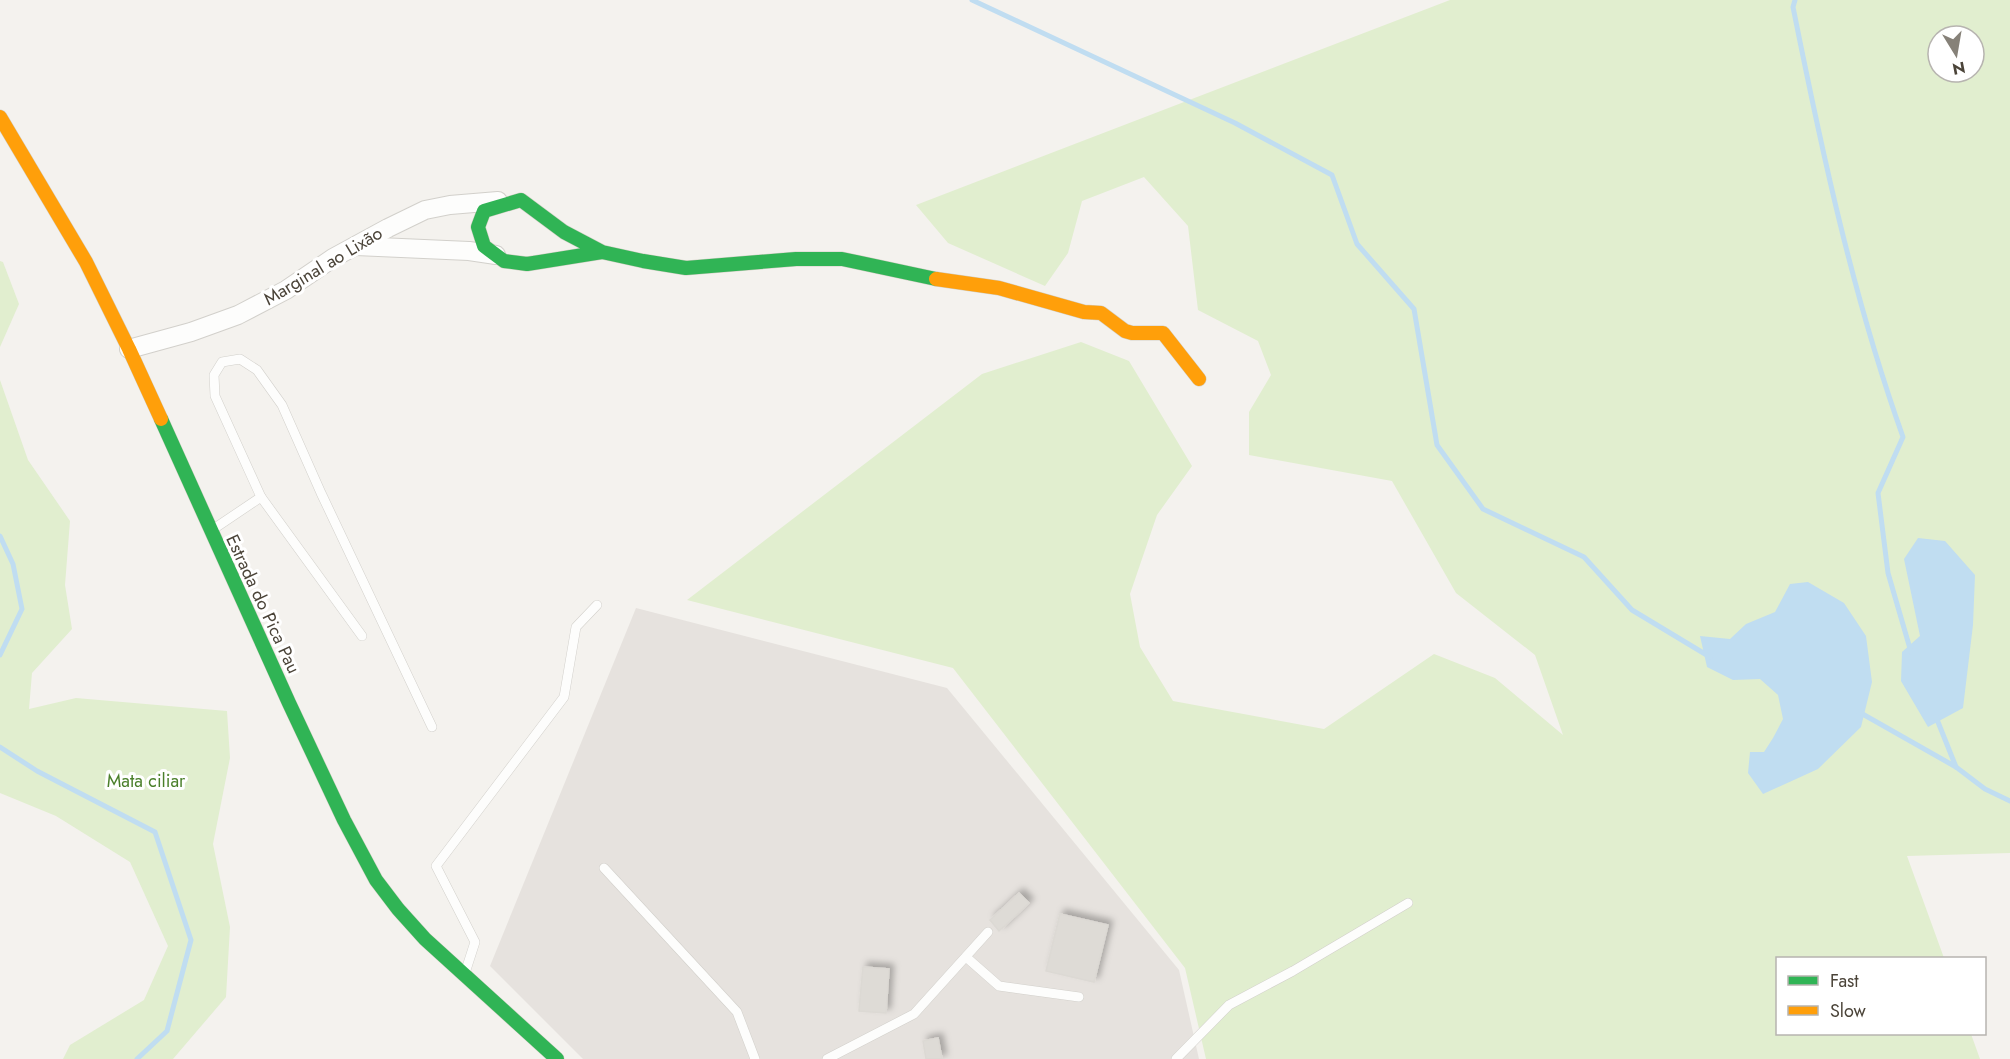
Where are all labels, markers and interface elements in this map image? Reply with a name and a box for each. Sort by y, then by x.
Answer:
north arrow [1926,24,1986,84]
text: N [1950,56,1967,81]
street label: Marginal ao Lixão [259,220,387,312]
street label: Estrada do Pica Pau [219,530,307,678]
park label: Mata ciliar [107,768,186,794]
legend [1776,957,1986,1035]
text: Fast [1830,968,1859,994]
text: Slow [1830,998,1867,1024]

